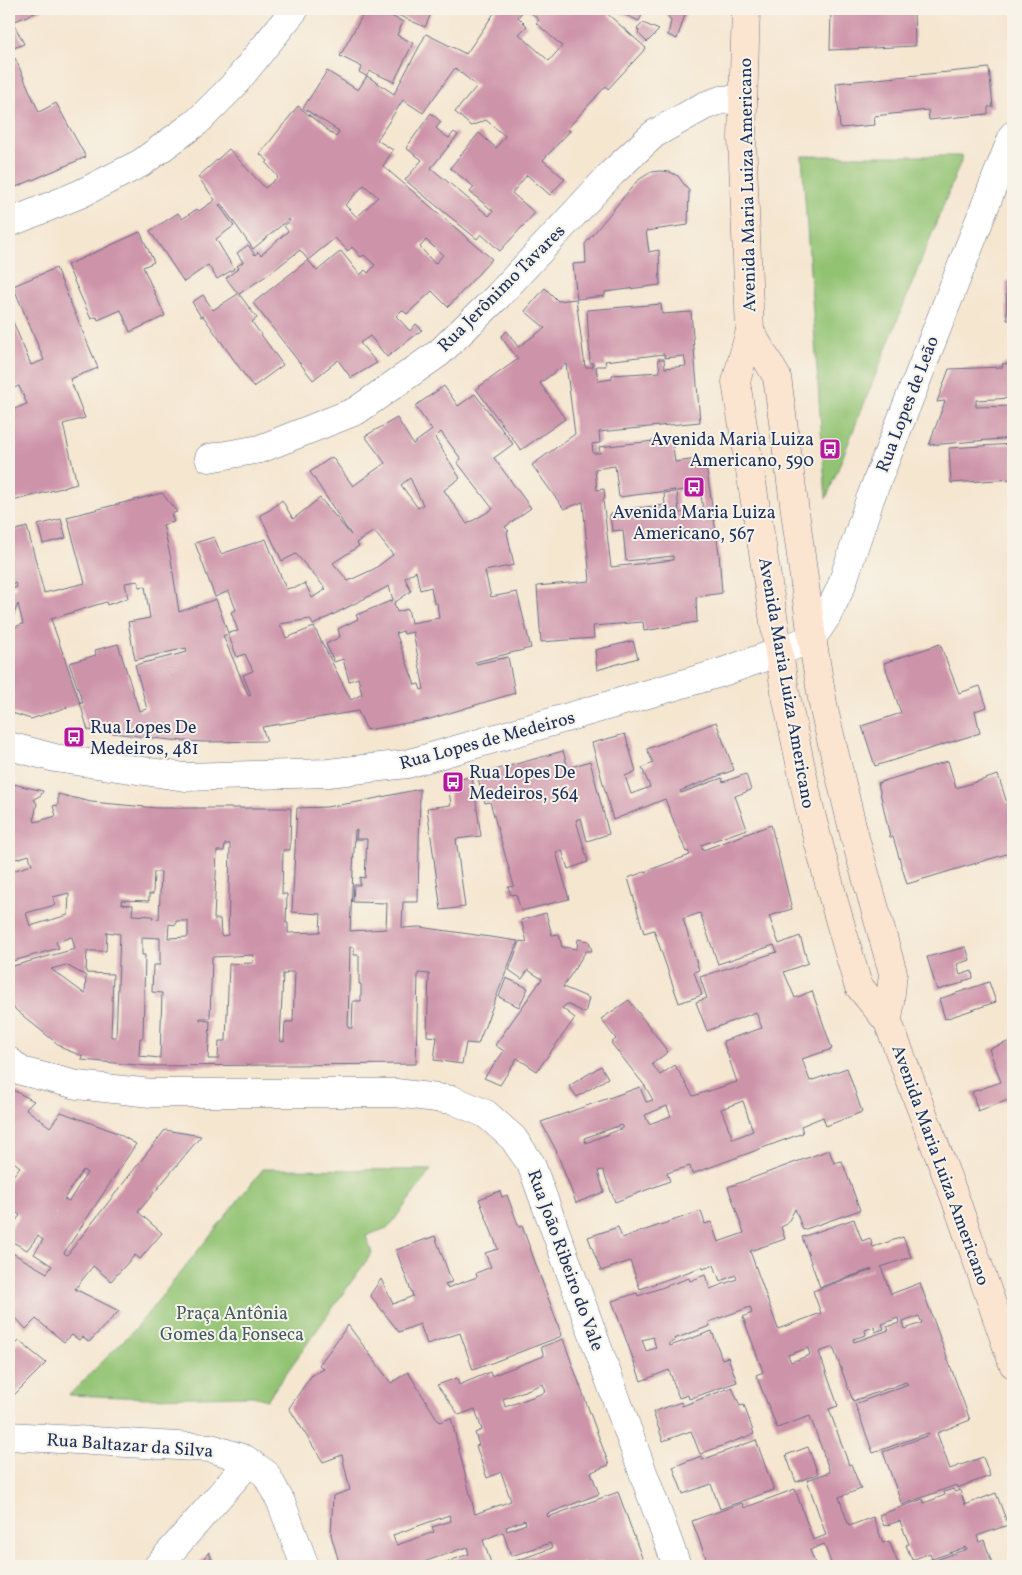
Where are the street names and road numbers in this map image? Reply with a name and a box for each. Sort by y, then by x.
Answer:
street label: Avenida Maria Luiza Americano [734,58,763,312]
street label: Rua Jerônimo Tavares [433,220,572,359]
street label: Rua Lopes de Leão [871,333,946,476]
street label: Avenida Maria Luiza Americano [751,556,820,811]
street label: Rua Lopes de Medeiros [397,706,578,777]
street label: Avenida Maria Luiza Americano [884,1042,995,1289]
street label: Rua João Ribeiro do Vale [520,1166,609,1355]
street label: Rua Baltazar da Silva [46,1428,214,1465]

